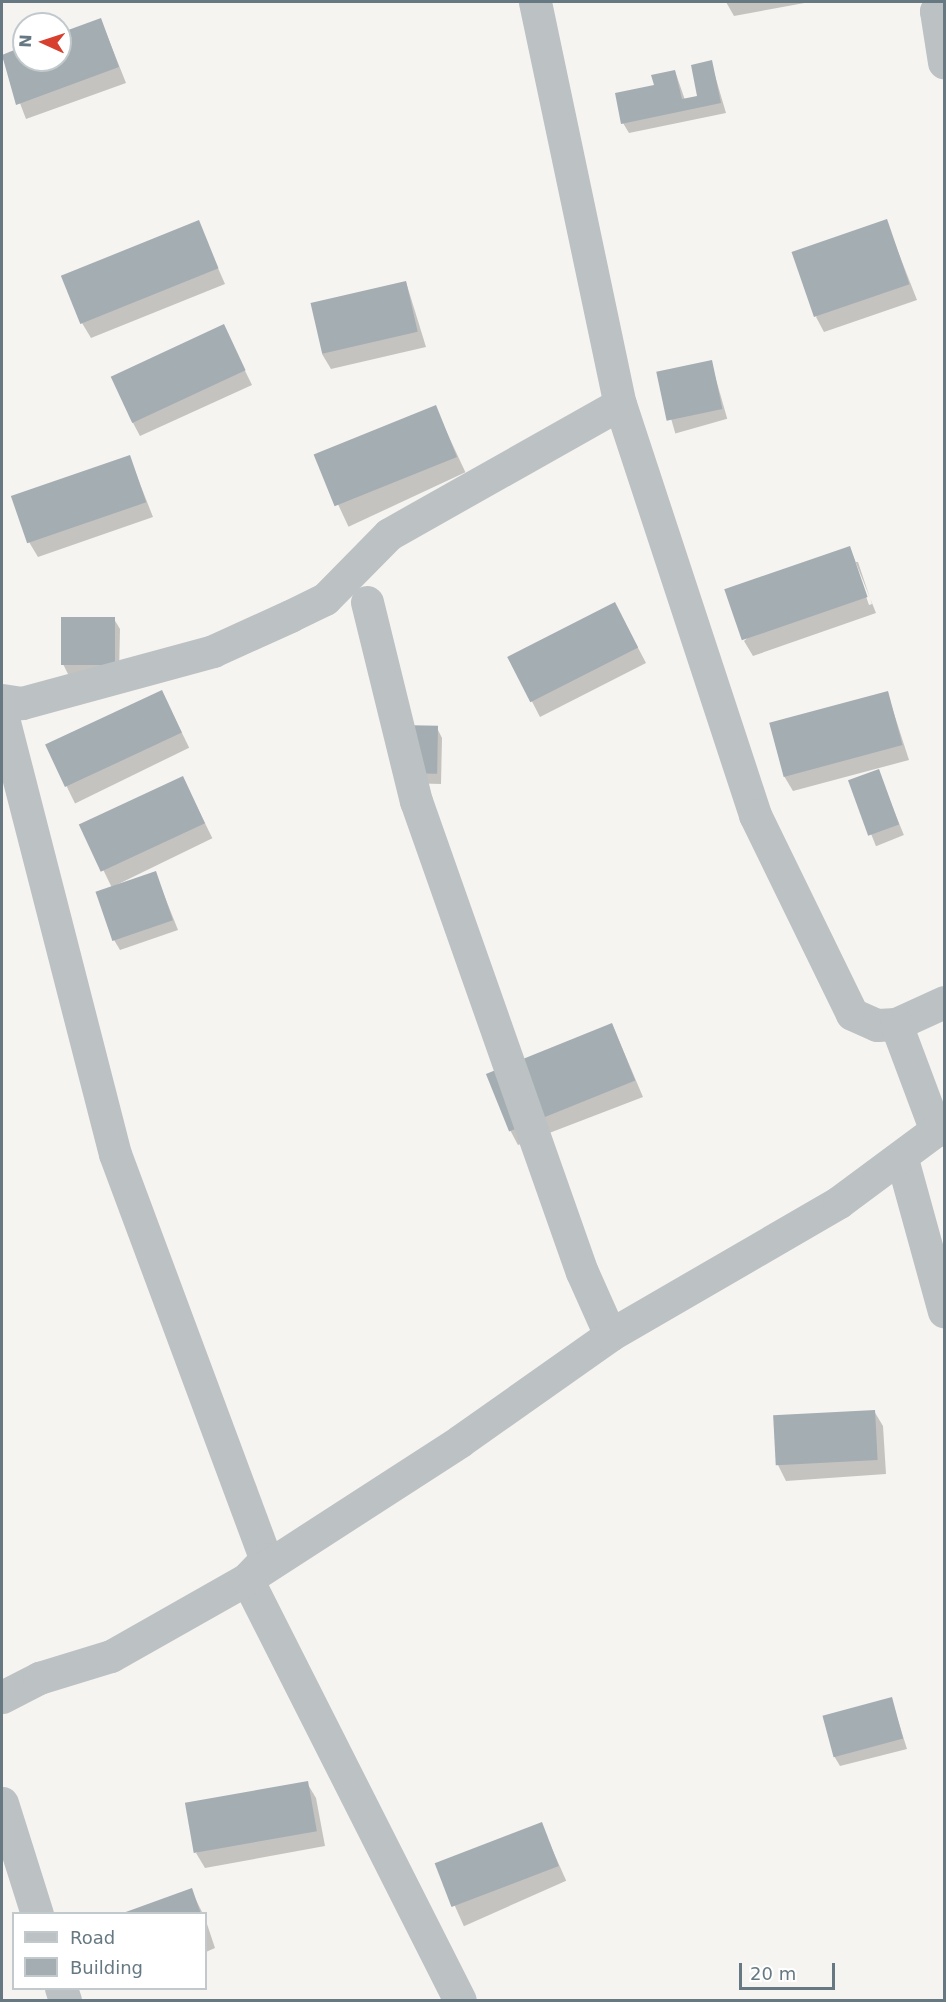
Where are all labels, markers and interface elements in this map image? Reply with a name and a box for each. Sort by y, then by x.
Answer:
north arrow [12,12,72,72]
text: N [16,34,35,48]
legend [12,1912,207,1990]
text: Road [70,1927,115,1948]
scale bar [742,1951,838,1989]
text: Building [70,1957,143,1978]
text: 20 m [750,1963,796,1984]

